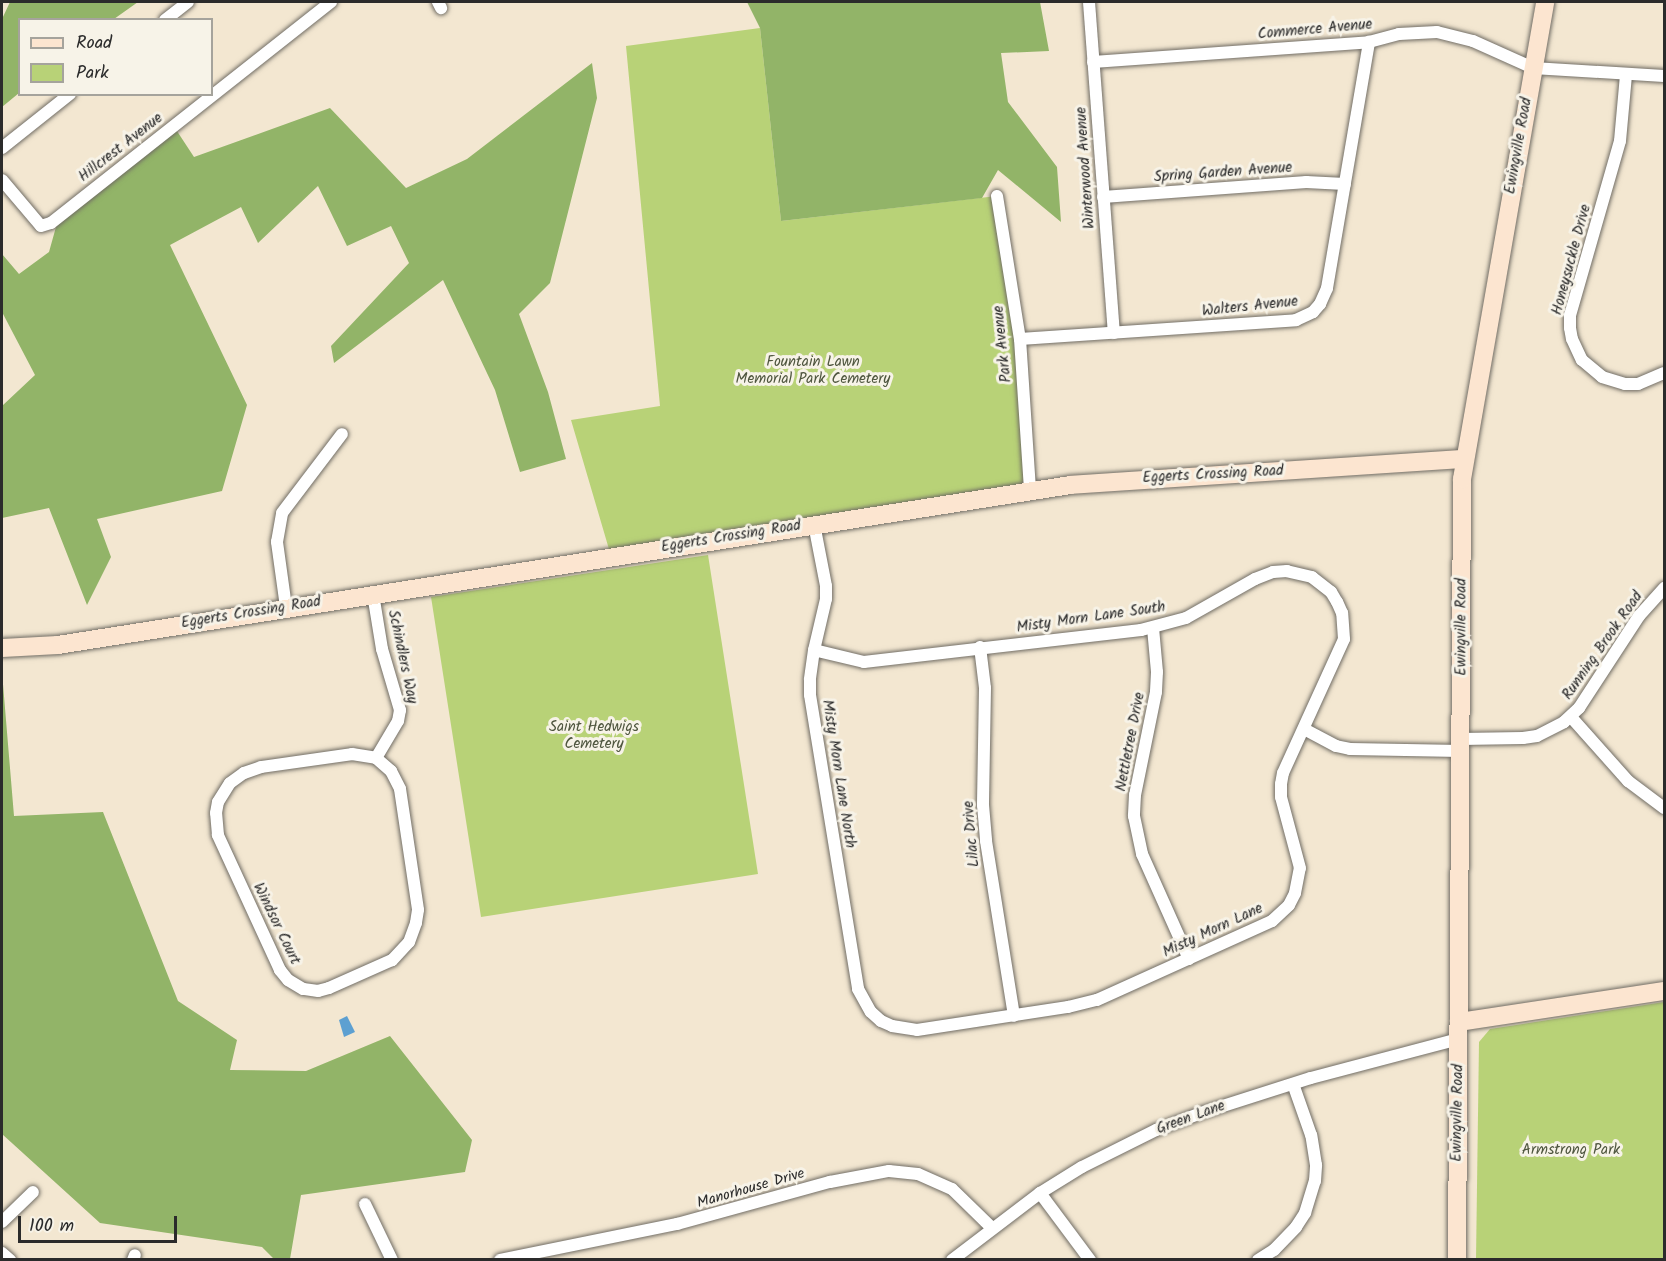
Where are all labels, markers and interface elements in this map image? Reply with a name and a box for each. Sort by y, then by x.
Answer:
street label: Commerce Avenue [1257,16,1373,44]
legend [18,18,213,96]
text: Road [76,29,112,58]
text: Park [76,59,109,88]
street label: Ewingville Road [1502,96,1536,196]
street label: Winterwood Avenue [1073,106,1099,230]
street label: Hillcrest Avenue [75,110,167,186]
street label: Spring Garden Avenue [1153,159,1293,187]
street label: Honeysuckle Drive [1549,203,1595,317]
street label: Walters Avenue [1201,293,1299,321]
street label: Park Avenue [990,305,1016,383]
park label: Fountain Lawn Memorial Park Cemetery [736,353,890,388]
street label: Eggerts Crossing Road [1142,462,1284,488]
street label: Eggerts Crossing Road [660,517,802,557]
street label: Ewingville Road [1453,578,1471,676]
street label: Running Brook Road [1559,588,1647,704]
street label: Eggerts Crossing Road [180,593,322,633]
street label: Misty Morn Lane South [1015,599,1167,637]
street label: Schindlers Way [383,609,421,705]
street label: Nettletree Drive [1113,691,1149,793]
street label: Misty Morn Lane North [817,699,859,849]
park label: Saint Hedwigs Cemetery [549,718,639,753]
street label: Lilac Drive [960,800,984,868]
street label: Windsor Court [248,880,304,968]
street label: Misty Morn Lane [1160,900,1266,962]
street label: Ewingville Road [1448,1064,1468,1162]
street label: Green Lane [1154,1097,1228,1139]
park label: Armstrong Park [1522,1142,1620,1160]
street label: Manorhouse Drive [695,1165,807,1213]
scale bar [21,1204,180,1242]
text: 100 m [29,1212,74,1241]

